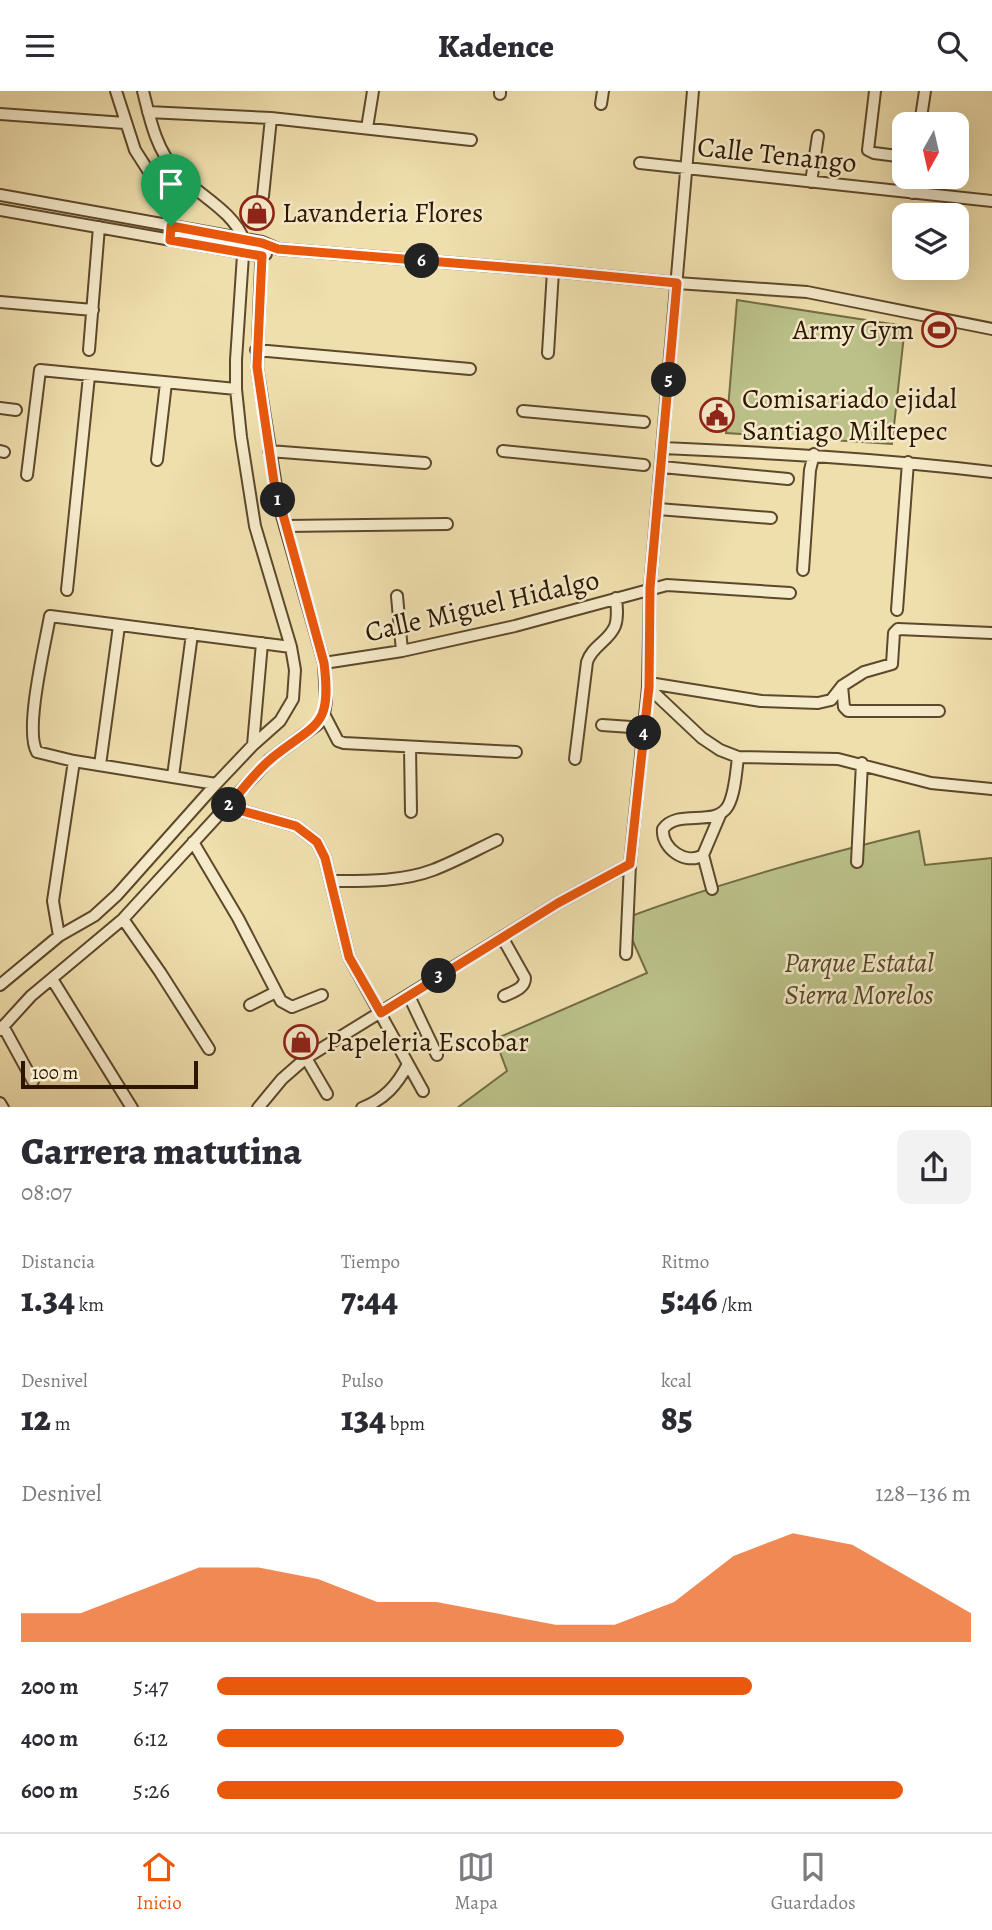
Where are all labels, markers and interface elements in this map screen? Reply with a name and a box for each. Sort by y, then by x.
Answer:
text: Kadence [438,24,554,68]
icon: menu [21,27,59,65]
icon: search [933,27,971,65]
north arrow [892,112,970,189]
map controls [892,112,969,280]
street label: Calle Tenango [695,128,859,182]
pin [141,154,201,226]
icon: arrive [152,165,190,203]
shop icon: Lavanderia Flores [238,194,276,232]
place label: Lavanderia Flores [282,194,483,232]
button: layers [892,203,969,280]
pin: 6 [404,243,440,279]
text: 6 [417,247,426,273]
place label: Army Gym [792,311,914,349]
sports icon: Army Gym [920,311,958,349]
pin: 5 [652,363,686,397]
text: 5 [664,366,673,392]
place label: Comisariado ejidal Santiago Miltepec [742,380,957,450]
public building icon: Comisariado ejidal Santiago Miltepec [698,396,736,434]
pin: 1 [260,483,296,517]
text: 1 [274,486,281,512]
street label: Calle Miguel Hidalgo [361,561,603,651]
pin: 4 [626,715,662,751]
text: 4 [639,719,648,745]
pin: 2 [212,787,246,823]
text: 2 [224,791,233,817]
park label: Parque Estatal Sierra Morelos [784,944,934,1014]
pin: 3 [422,959,457,994]
text: 3 [434,962,443,988]
shop icon: Papeleria Escobar [282,1023,320,1061]
place label: Papeleria Escobar [326,1023,529,1061]
scale bar [21,1059,198,1090]
text: 100 m [32,1060,78,1086]
text: Carrera matutina [21,1125,302,1177]
button: share [897,1130,971,1204]
text: 08:07 [21,1177,72,1208]
text: Distancia [21,1249,95,1275]
text: Tiempo [341,1249,400,1275]
text: Ritmo [661,1249,709,1275]
text: 1.34 [21,1275,75,1323]
text: 7:44 [341,1275,398,1323]
text: 5:46 [661,1275,717,1323]
text: km [75,1292,104,1318]
text: /km [717,1292,753,1318]
text: Desnivel [21,1368,88,1394]
text: Pulso [341,1368,383,1394]
text: kcal [661,1368,691,1394]
text: 12 [21,1394,51,1442]
text: 134 [341,1394,386,1442]
text: 85 [661,1394,693,1442]
text: m [51,1411,70,1437]
text: bpm [386,1411,425,1437]
text: Desnivel [21,1478,102,1509]
text: 128–136 m [875,1478,971,1509]
text: 200 m [21,1671,79,1702]
text: 5:47 [133,1671,168,1702]
text: 400 m [21,1723,78,1754]
text: 6:12 [133,1723,168,1754]
text: 600 m [21,1775,78,1806]
text: 5:26 [133,1775,170,1806]
tab: Inicio [136,1848,182,1916]
tab: Mapa [454,1848,498,1916]
tab: Guardados [771,1848,856,1916]

